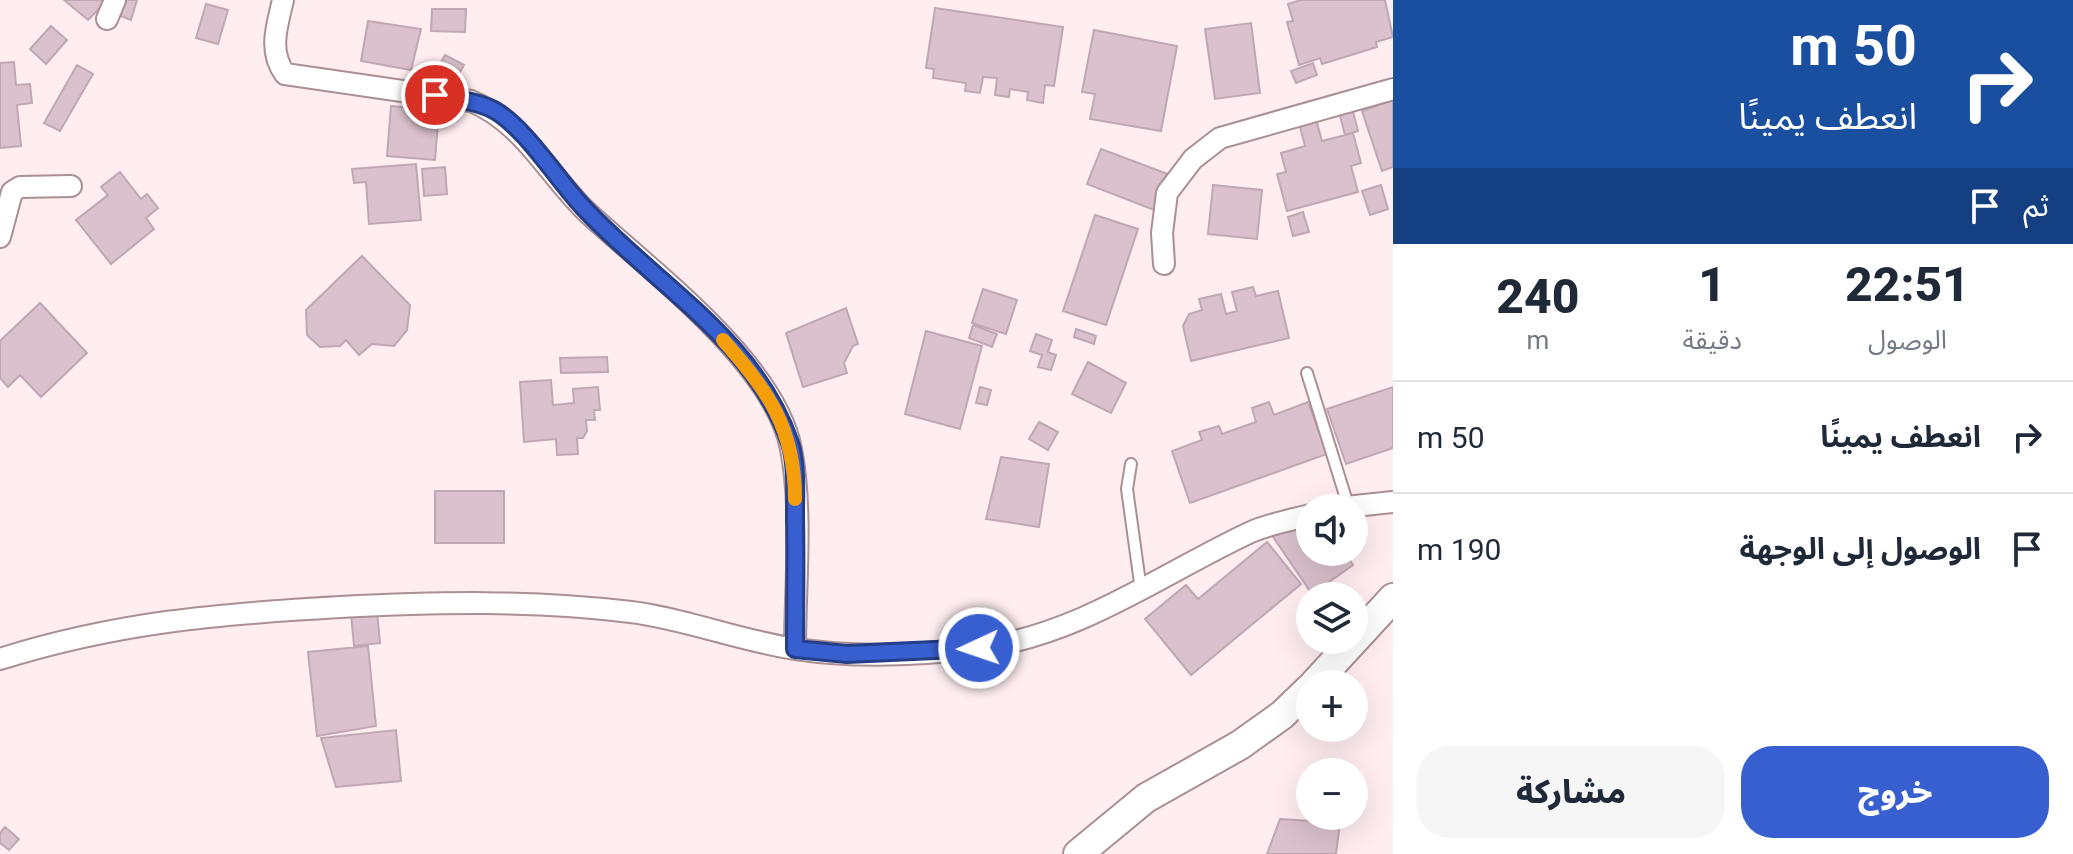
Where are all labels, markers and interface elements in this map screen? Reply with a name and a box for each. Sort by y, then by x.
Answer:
text: 50 m [1790,13,1917,79]
icon: right [1945,32,2049,136]
pin [401,61,469,129]
icon: arrive [413,73,457,117]
text: انعطف يمينًا [1738,96,1917,138]
icon: arrive [1963,184,2007,228]
text: ثم [2023,188,2049,223]
text: 1 [1698,256,1726,313]
text: 22:51 [1845,256,1970,313]
text: 240 [1496,268,1579,325]
text: m [1526,325,1549,355]
text: دقيقة [1683,325,1742,355]
text: الوصول [1868,325,1947,355]
icon: right [2005,415,2049,459]
text: انعطف يمينًا [1820,419,1981,454]
text: 50 m [1417,420,1485,455]
map controls [1296,494,1368,830]
button: sound [1296,494,1368,566]
icon: arrive [2005,527,2049,571]
text: الوصول إلى الوجهة [1740,531,1981,566]
text: 190 m [1417,532,1501,567]
button: layers [1296,582,1368,654]
position arrow [937,606,1021,690]
button: + [1296,670,1368,742]
button: مشاركة [1417,746,1725,838]
button: خروج [1741,746,2049,838]
button: − [1296,758,1368,830]

